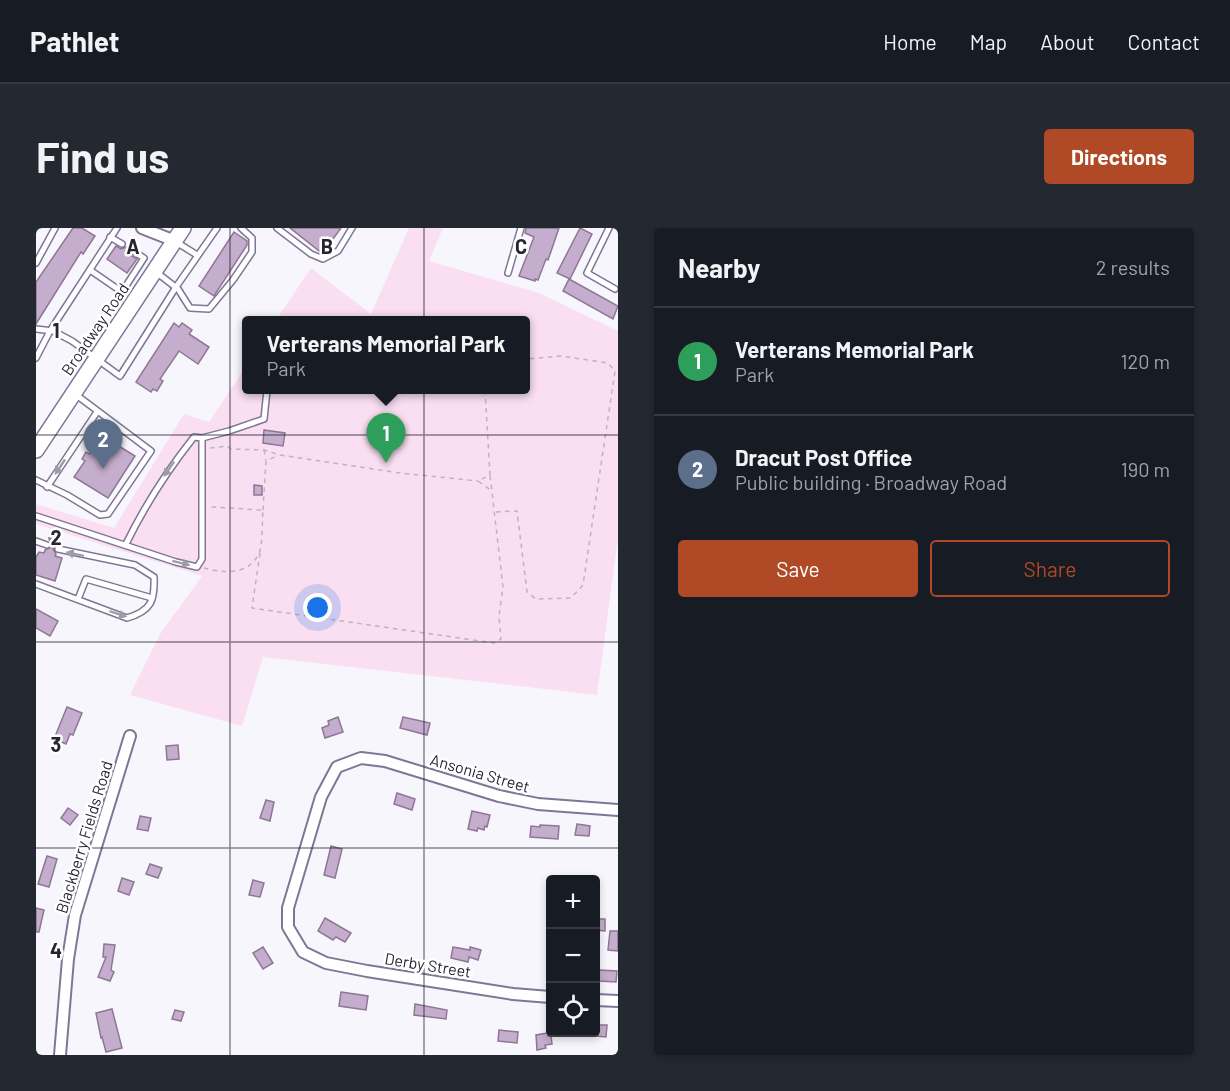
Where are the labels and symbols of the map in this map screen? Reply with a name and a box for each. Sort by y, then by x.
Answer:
text: A [126,234,140,258]
text: B [321,234,333,258]
text: C [515,234,527,258]
street label: Broadway Road [57,279,132,378]
text: 1 [52,318,60,342]
pin: 1 [366,414,406,463]
pin: 2 [84,420,122,469]
one-way arrow [55,459,66,475]
one-way arrow [164,461,175,477]
text: 2 [50,525,62,549]
one-way arrow [66,549,85,558]
one-way arrow [172,558,190,568]
your location [303,593,332,622]
one-way arrow [110,610,128,619]
text: 3 [51,732,61,756]
street label: Ansonia Street [428,749,532,796]
street label: Blackberry Fields Road [51,758,116,915]
text: 4 [50,938,62,962]
street label: Derby Street [384,948,473,981]

